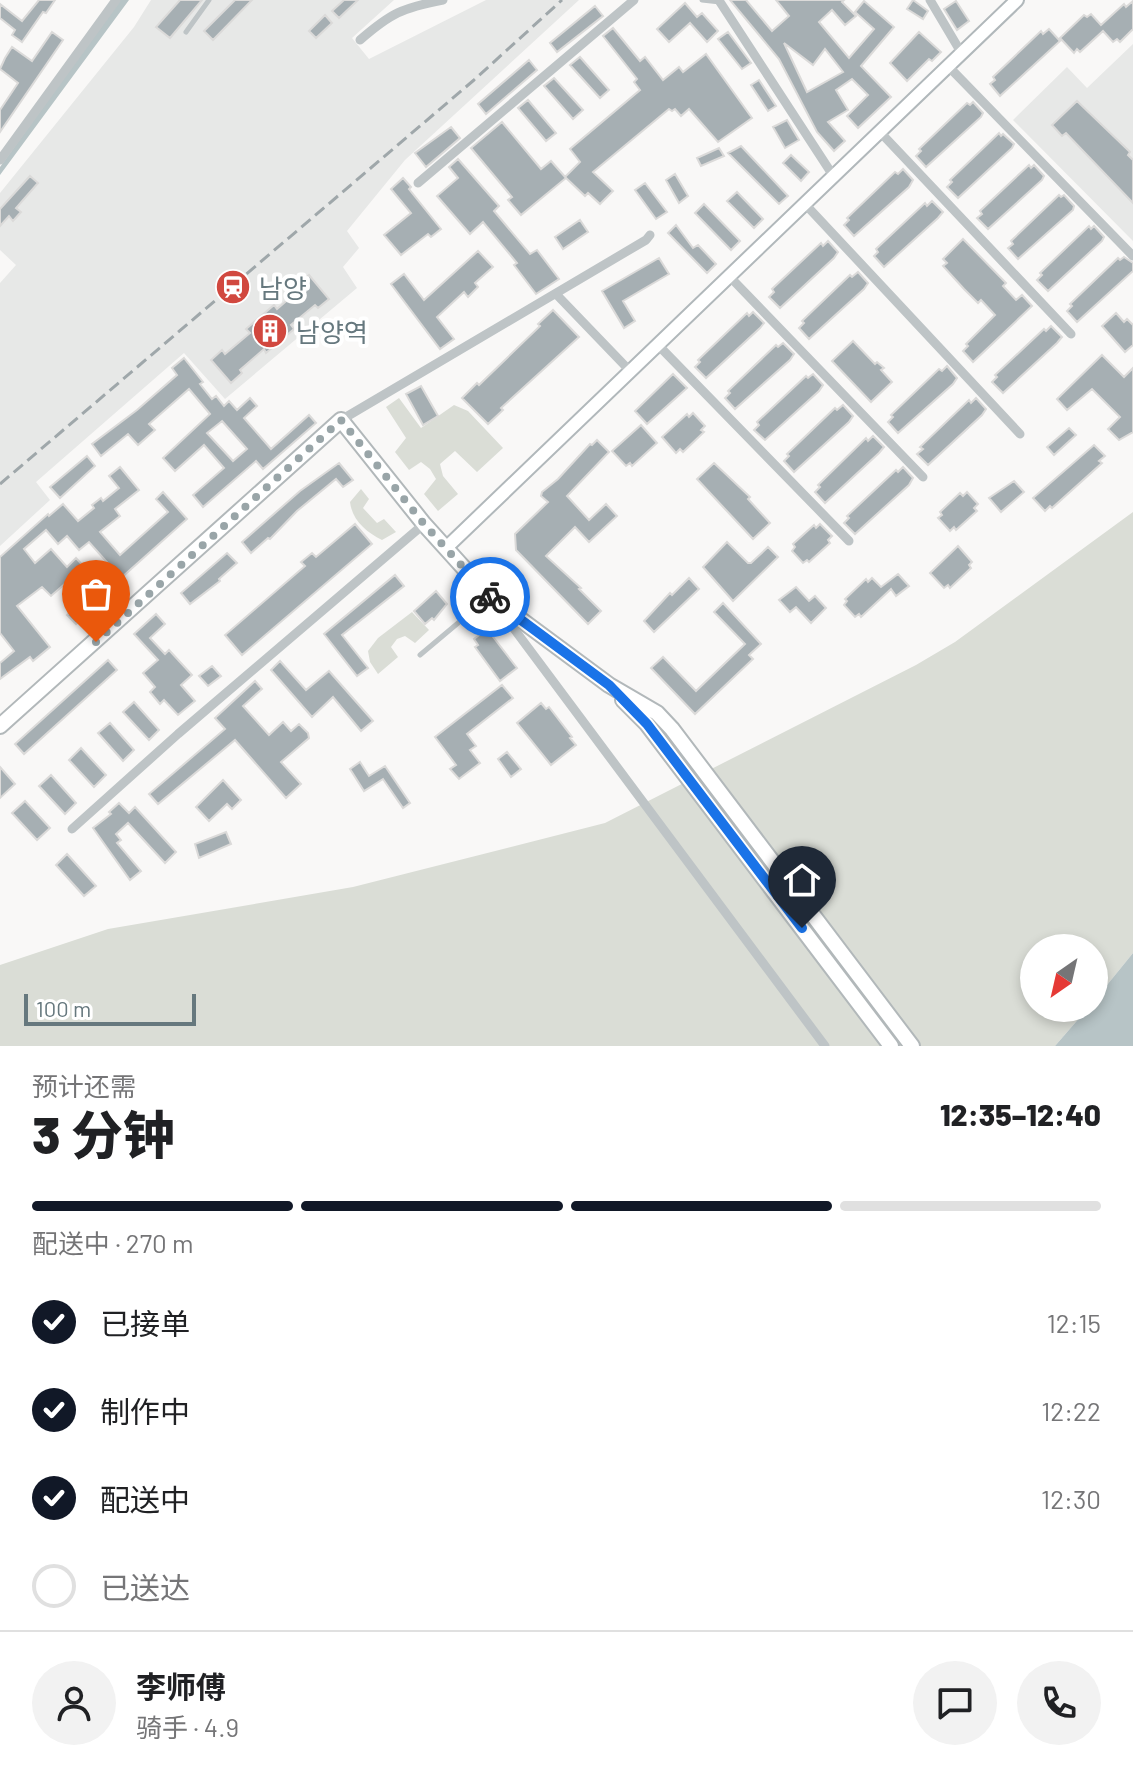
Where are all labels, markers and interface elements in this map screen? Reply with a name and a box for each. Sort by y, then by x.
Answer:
station icon: 남양 [214,268,252,306]
place label: 남양 [259,272,307,303]
building icon: 남양역 [251,312,289,350]
place label: 남양역 [296,316,368,347]
courier [450,557,530,637]
pin [62,560,130,642]
icon: bag [74,572,118,616]
icon: bike [468,575,512,619]
pin [768,846,836,928]
icon: home [780,858,824,902]
north arrow [1020,934,1108,1022]
map controls [1020,934,1108,1022]
scale bar [24,990,196,1026]
text: 100 m [36,995,91,1021]
text: 预计还需 [32,1070,136,1101]
text: 12:35–12:40 [940,1096,1101,1132]
text: 3 分钟 [32,1102,175,1164]
text: 配送中 · 270 m [32,1227,194,1258]
icon: check [32,1300,76,1344]
text: 已接单 [100,1305,190,1341]
text: 12:15 [1047,1307,1101,1338]
icon: check [32,1388,76,1432]
text: 制作中 [100,1393,190,1429]
text: 12:22 [1041,1395,1101,1426]
icon: check [32,1476,76,1520]
text: 配送中 [100,1481,190,1517]
text: 12:30 [1041,1483,1101,1514]
text: 已送达 [100,1569,190,1605]
button: person [32,1661,116,1745]
button: chat [913,1661,997,1745]
button: phone [1017,1661,1101,1745]
text: 李师傅 [136,1668,226,1704]
text: 骑手 · 4.9 [136,1711,239,1742]

